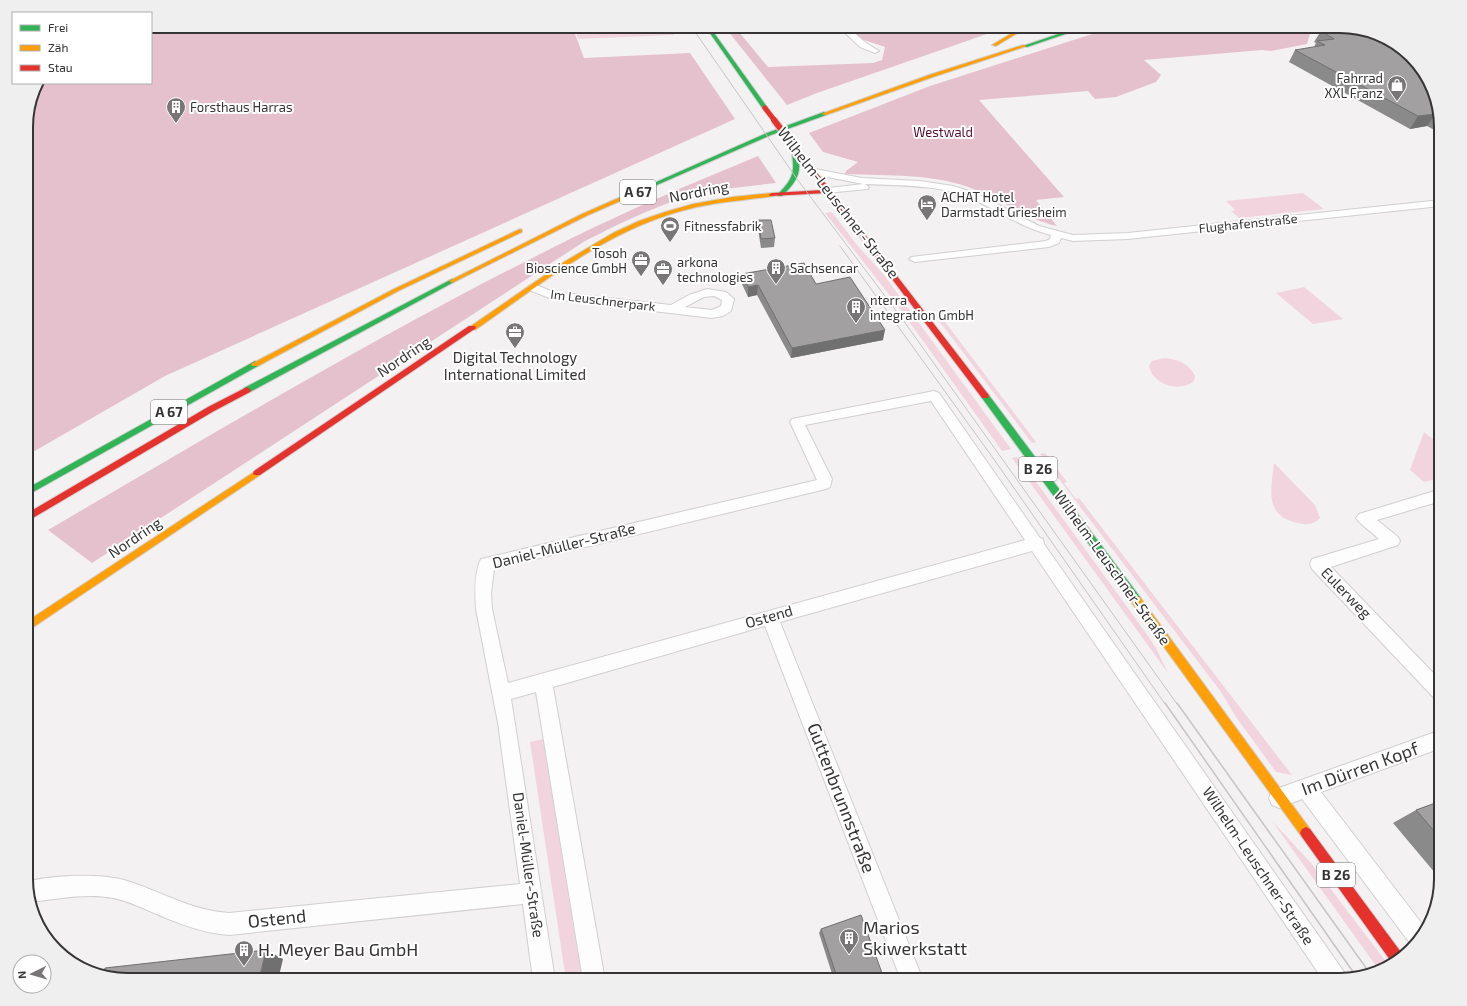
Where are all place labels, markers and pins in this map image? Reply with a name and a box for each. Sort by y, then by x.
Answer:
place label: Fahrrad XXL Franz [1325,70,1383,101]
shop icon: Fahrrad XXL Franz [1386,74,1408,102]
building icon: Forsthaus Harras [165,96,187,124]
place label: Forsthaus Harras [190,99,293,115]
place label: ACHAT Hotel Darmstadt Griesheim [941,189,1067,220]
hotel icon: ACHAT Hotel Darmstadt Griesheim [916,193,938,221]
sports icon: Fitnessfabrik [659,215,681,243]
place label: Fitnessfabrik [684,218,762,234]
place label: Tosoh Bioscience GmbH [526,245,627,276]
office icon: Tosoh Bioscience GmbH [630,249,652,277]
place label: arkona technologies [677,254,753,285]
building icon: Sachsencar [765,257,787,285]
office icon: arkona technologies [652,258,674,286]
place label: Sachsencar [790,260,858,276]
place label: nterra integration GmbH [870,292,974,323]
building icon: nterra integration GmbH [845,296,867,324]
office icon: Digital Technology International Limited [504,321,526,349]
place label: Digital Technology International Limited [444,348,586,383]
place label: Marios Skiwerkstatt [863,916,967,959]
building icon: Marios Skiwerkstatt [838,927,860,955]
place label: H. Meyer Bau GmbH [258,938,418,960]
building icon: H. Meyer Bau GmbH [233,939,255,967]

